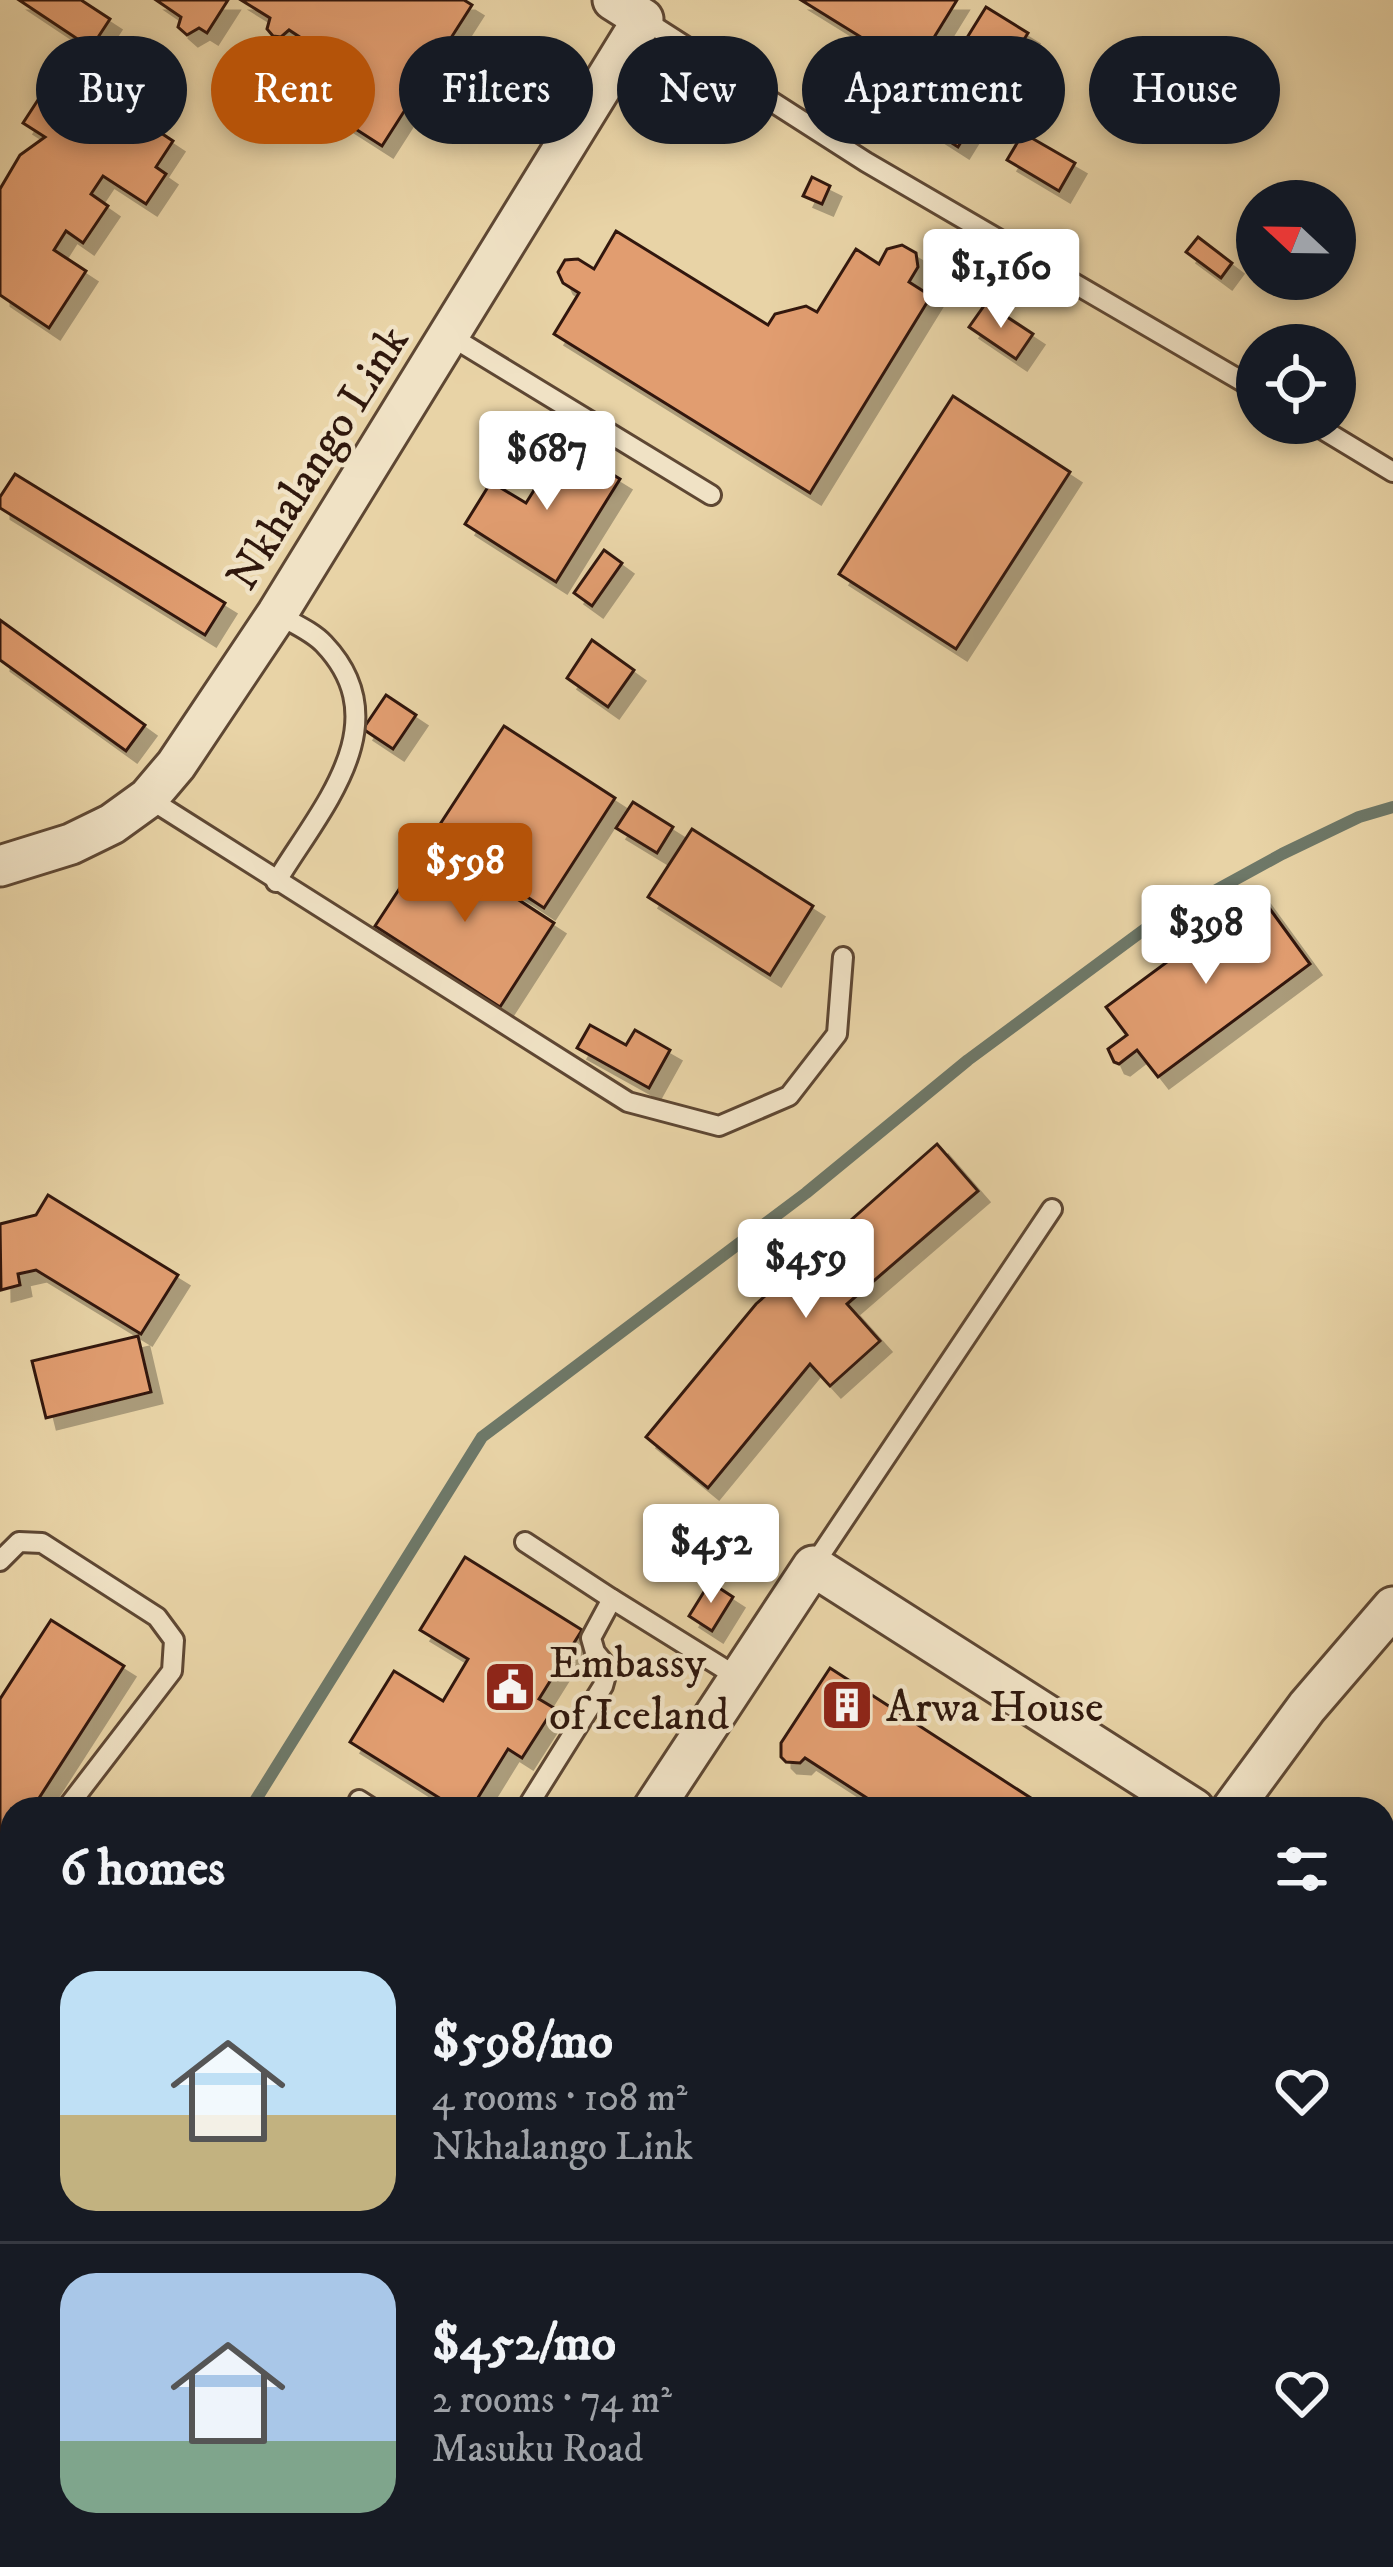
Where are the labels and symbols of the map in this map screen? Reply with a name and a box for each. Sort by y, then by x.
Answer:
north arrow [1236,180,1356,300]
pin: $1,160 [903,229,1099,331]
street label: Nkhalango Link [215,316,422,601]
pin: $687 [476,411,618,513]
pin: $598 [394,823,536,925]
pin: $398 [1135,885,1277,987]
pin: $459 [735,1219,877,1321]
pin: $452 [640,1504,782,1606]
place label: Embassy of Iceland [549,1636,730,1744]
public building icon: Embassy of Iceland [482,1659,538,1715]
building icon: Arwa House [819,1677,875,1733]
place label: Arwa House [886,1680,1104,1736]

